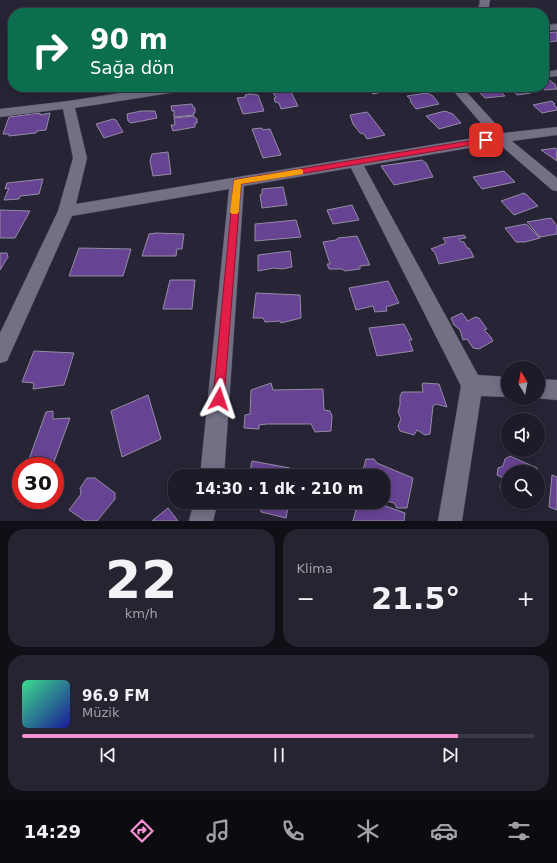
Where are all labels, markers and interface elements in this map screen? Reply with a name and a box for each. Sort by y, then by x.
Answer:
text: 90 m [90,23,168,56]
icon: right [24,24,76,76]
text: Sağa dön [90,57,174,78]
pin [469,123,503,157]
icon: arrive [475,129,497,151]
north arrow [501,361,545,405]
map controls [501,361,545,509]
position arrow [198,378,240,420]
button: sound [501,413,545,457]
speed limit sign: 30 [12,457,64,509]
button: search [501,465,545,509]
text: 14:30 · 1 dk · 210 m [195,480,363,498]
text: 22 [105,550,177,610]
text: Klima [297,561,333,576]
text: 21.5° [371,581,460,616]
text: − [297,586,315,611]
text: + [517,586,535,611]
text: km/h [125,606,158,621]
text: 96.9 FM [82,687,149,705]
text: Müzik [82,705,119,720]
icon: previous [97,744,119,766]
icon: pause [268,744,290,766]
icon: next [439,744,461,766]
icon: directions [128,817,156,845]
icon: music [204,817,232,845]
icon: phone [279,817,307,845]
icon: climate [354,817,382,845]
icon: car [430,817,458,845]
icon: filters [505,817,533,845]
text: 14:29 [24,821,81,842]

